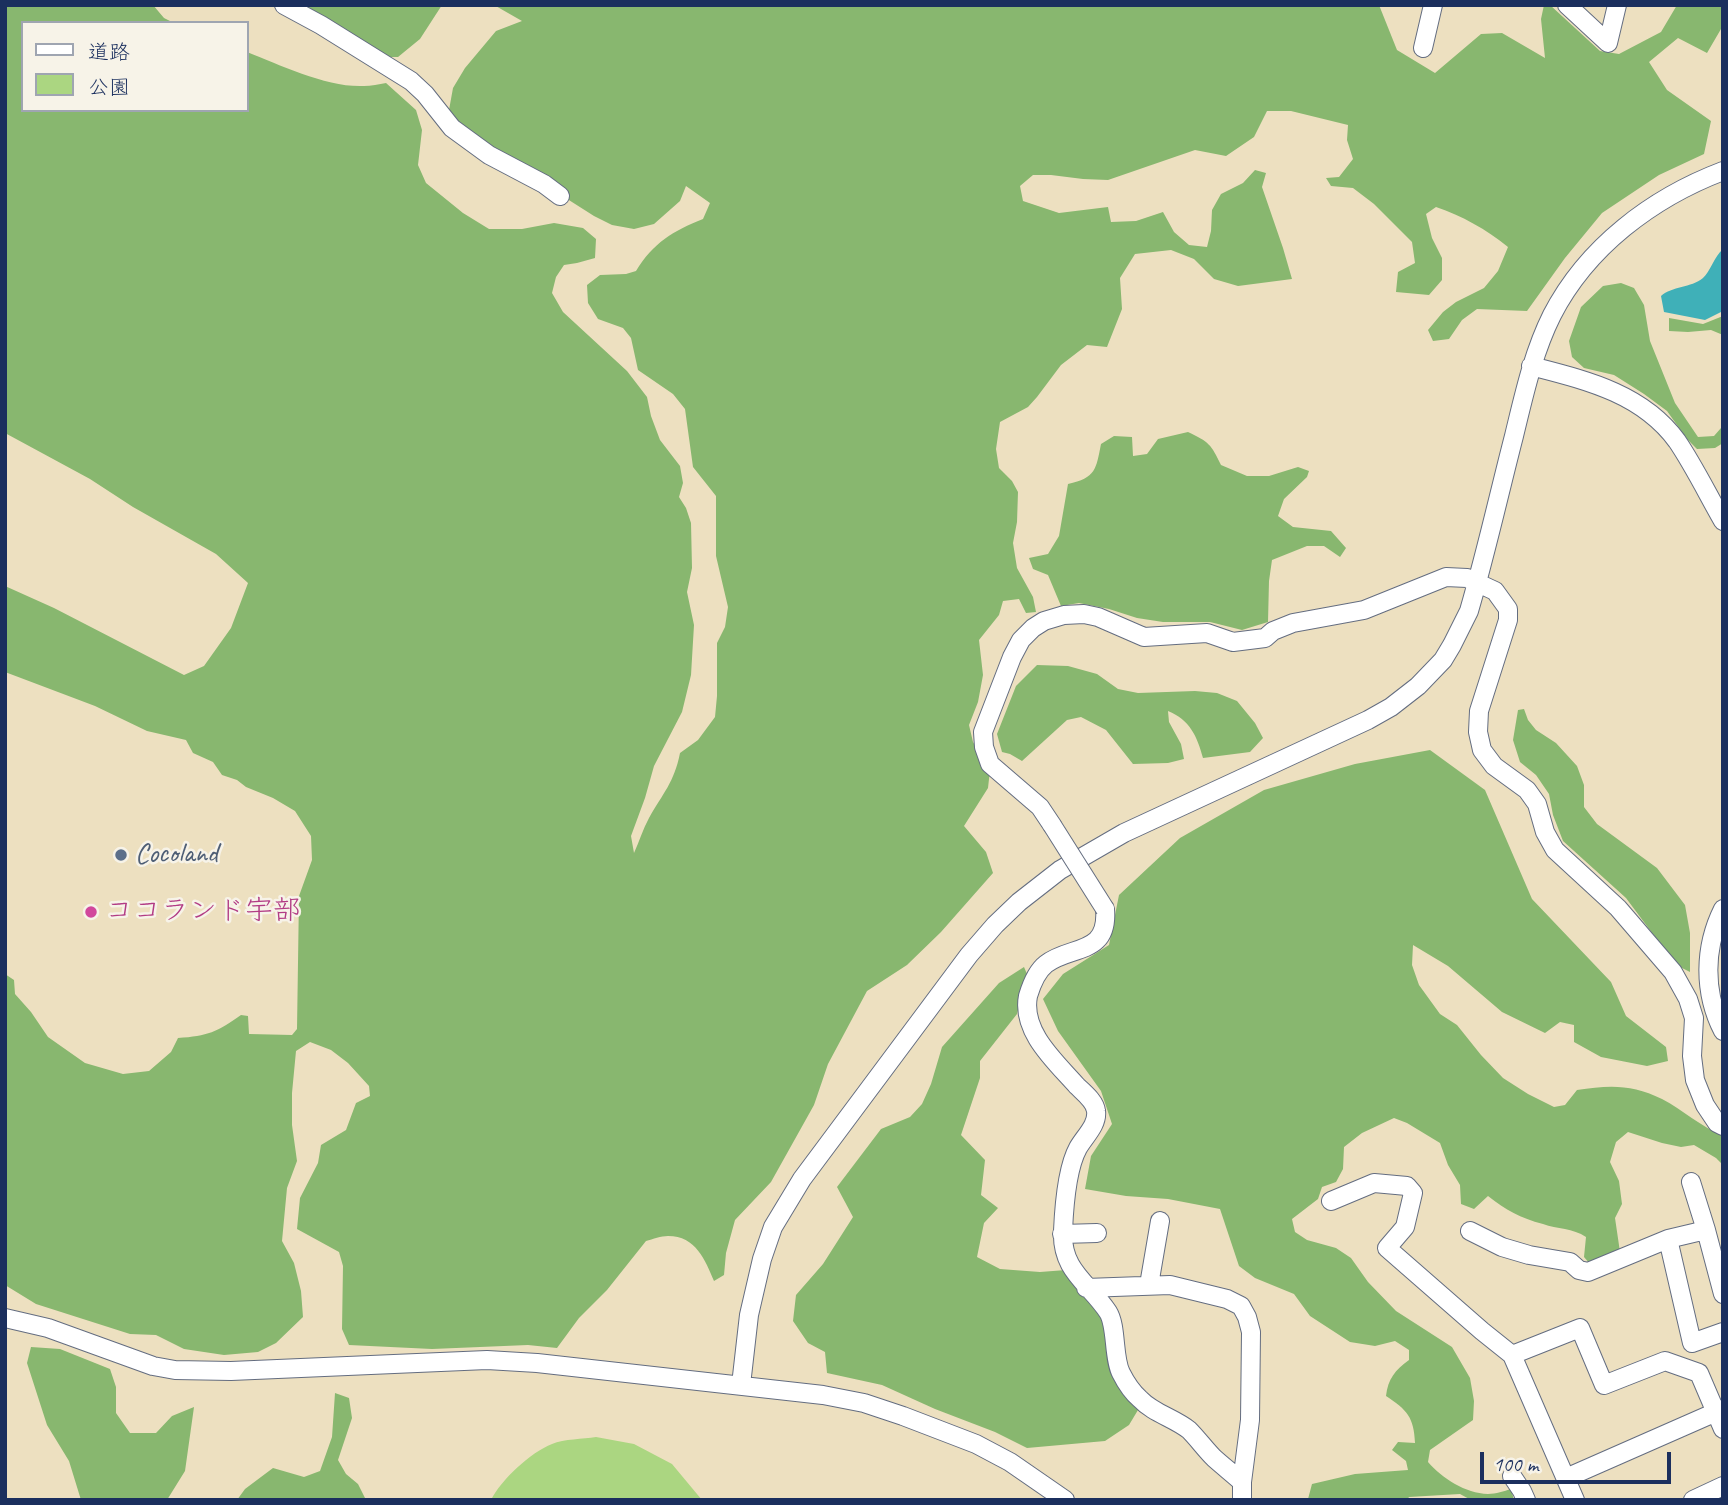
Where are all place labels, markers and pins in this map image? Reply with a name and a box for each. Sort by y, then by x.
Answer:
place label: Cocoland [135,838,218,872]
marker: Cocoland [113,847,129,863]
place label: ココランド宇部 [105,895,301,929]
marker: ココランド宇部 [83,904,99,920]

